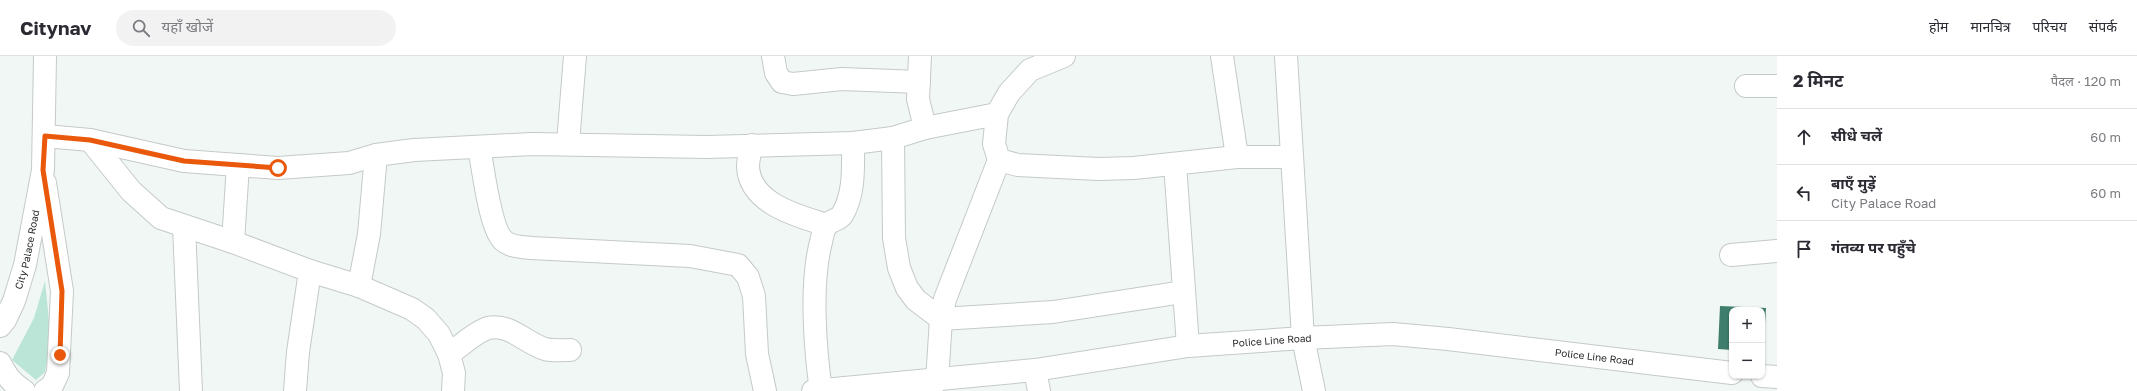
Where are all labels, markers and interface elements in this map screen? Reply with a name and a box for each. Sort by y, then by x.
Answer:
search box [116,10,396,46]
text: Citynav [20,16,92,39]
icon: search [130,17,152,39]
text: यहाँ खोजें [162,17,213,35]
text: होम [1929,18,1948,35]
text: मानचित्र [1970,18,2011,35]
text: परिचय [2033,18,2067,35]
text: संपर्क [2089,18,2117,35]
text: 2 मिनट [1793,70,1843,91]
text: पैदल · 120 m [2051,73,2121,89]
icon: ahead [1793,126,1815,148]
text: सीधे चलें [1831,126,1882,144]
text: 60 m [2090,129,2121,145]
route start [269,159,287,177]
text: बाएँ मुड़ें [1831,174,1876,192]
icon: left [1793,182,1815,204]
text: 60 m [2090,185,2121,201]
text: City Palace Road [1831,195,1936,211]
street label: City Palace Road [12,209,41,291]
icon: arrive [1793,238,1815,260]
text: गंतव्य पर पहुँचे [1831,238,1916,256]
map controls [1729,307,1765,379]
button: + [1729,307,1765,343]
street label: Police Line Road [1232,332,1312,349]
button: − [1729,343,1765,379]
route end [51,346,69,364]
street label: Police Line Road [1554,346,1635,367]

